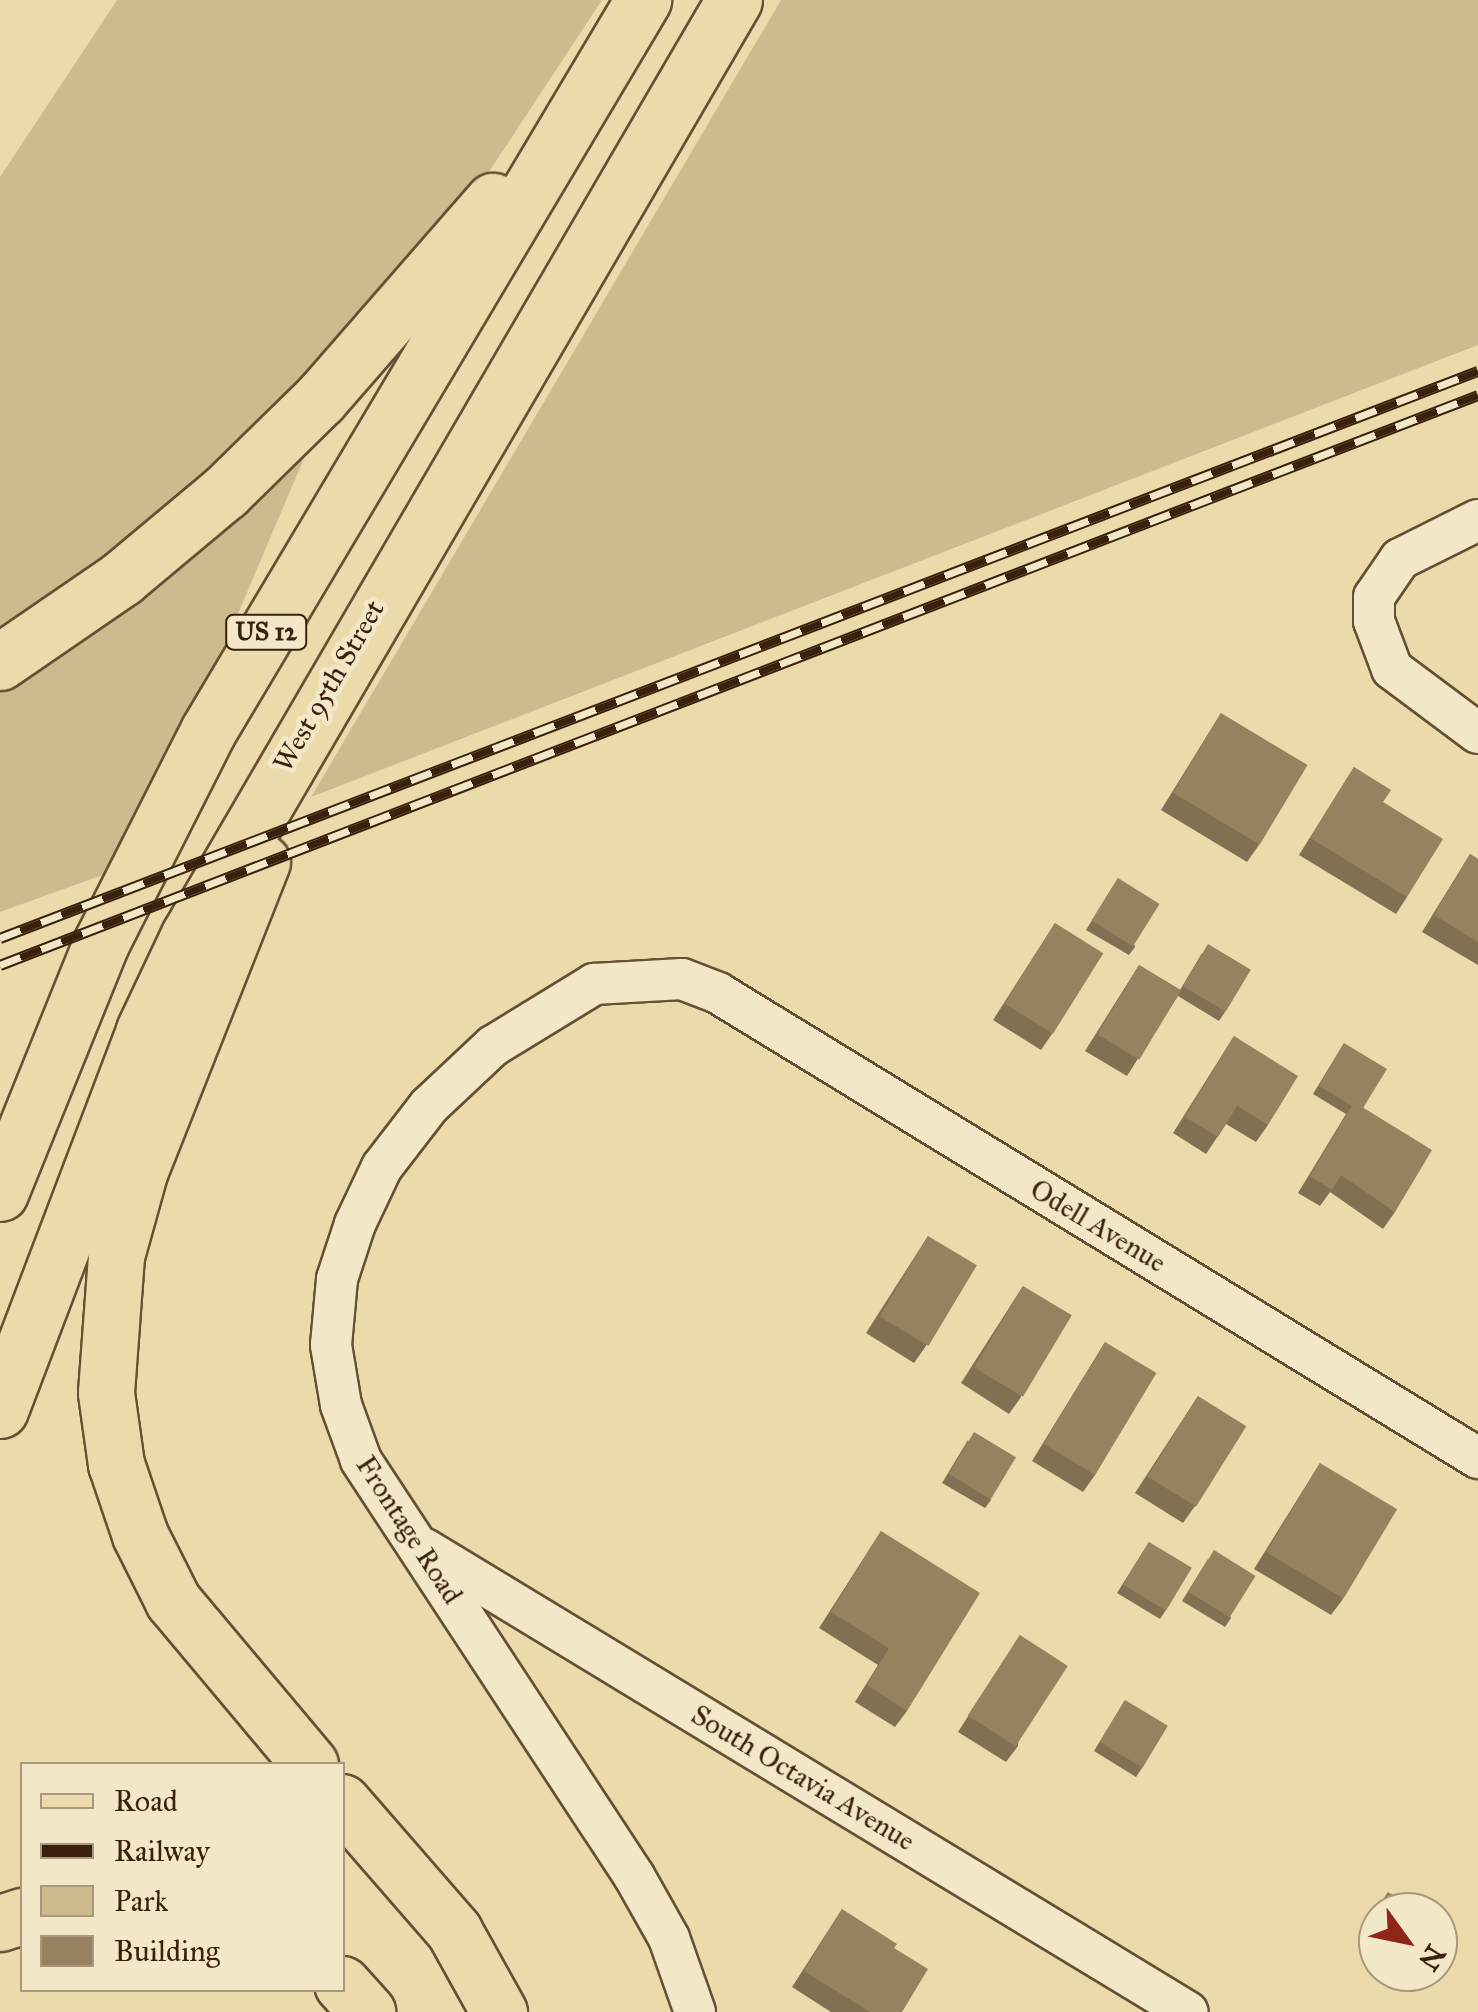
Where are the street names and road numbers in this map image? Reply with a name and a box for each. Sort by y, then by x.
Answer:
street label: West 95th Street [266,594,392,778]
road number: US 12 [224,612,308,652]
street label: Odell Avenue [1024,1172,1172,1280]
street label: Frontage Road [349,1450,469,1610]
street label: South Octavia Avenue [685,1698,921,1858]

